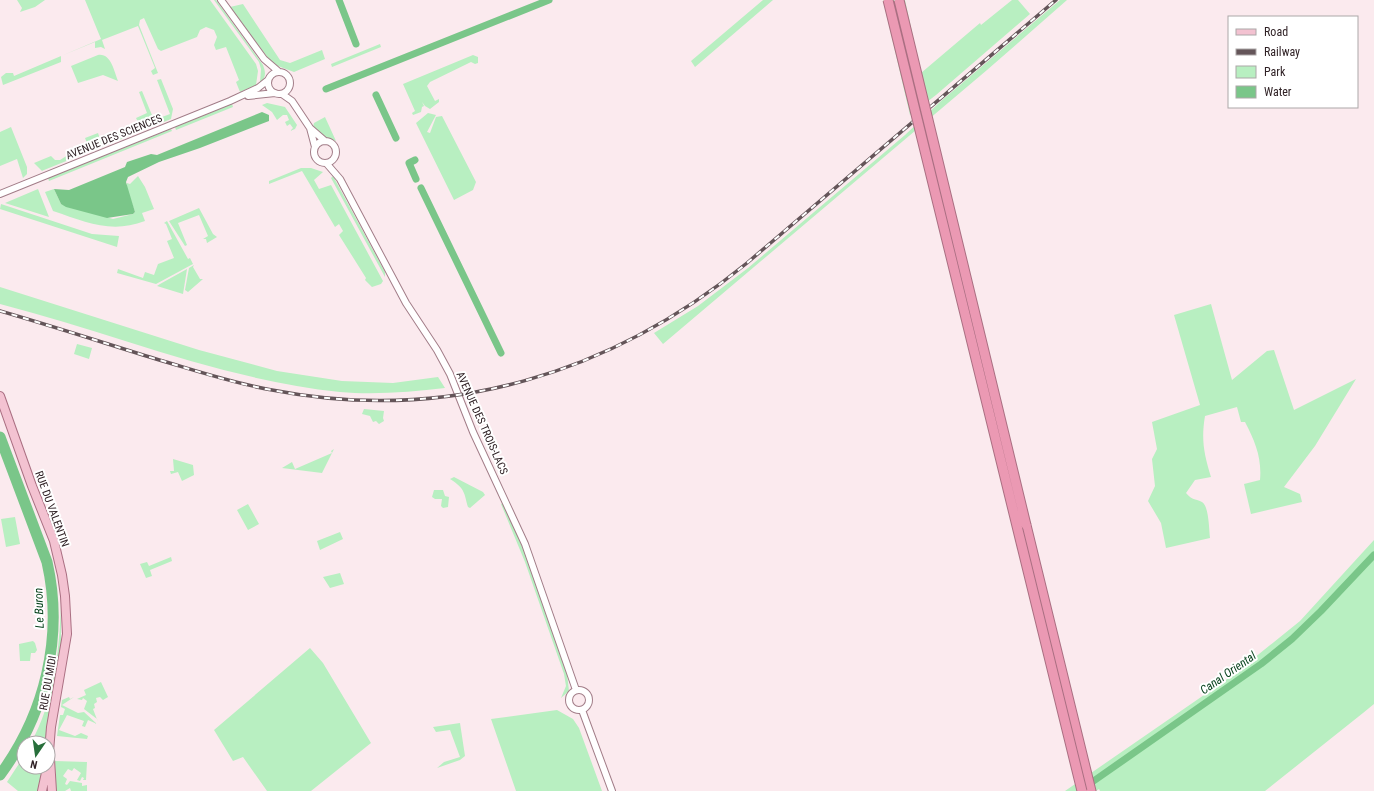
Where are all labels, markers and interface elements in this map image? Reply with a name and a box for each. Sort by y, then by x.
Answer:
legend [1228,16,1358,108]
text: Road [1264,25,1288,39]
text: Railway [1264,45,1300,59]
text: Park [1264,65,1286,79]
text: Water [1264,85,1292,99]
street label: AVENUE DES SCIENCES [64,112,164,162]
street label: AVENUE DES TROIS-LACS [453,370,511,477]
street label: RUE DU VALENTIN [32,469,72,549]
water label: Le Buron [31,587,47,629]
water label: Canal Oriental [1197,648,1259,697]
street label: RUE DU MIDI [37,655,59,711]
north arrow [16,735,56,775]
text: N [29,757,39,771]

